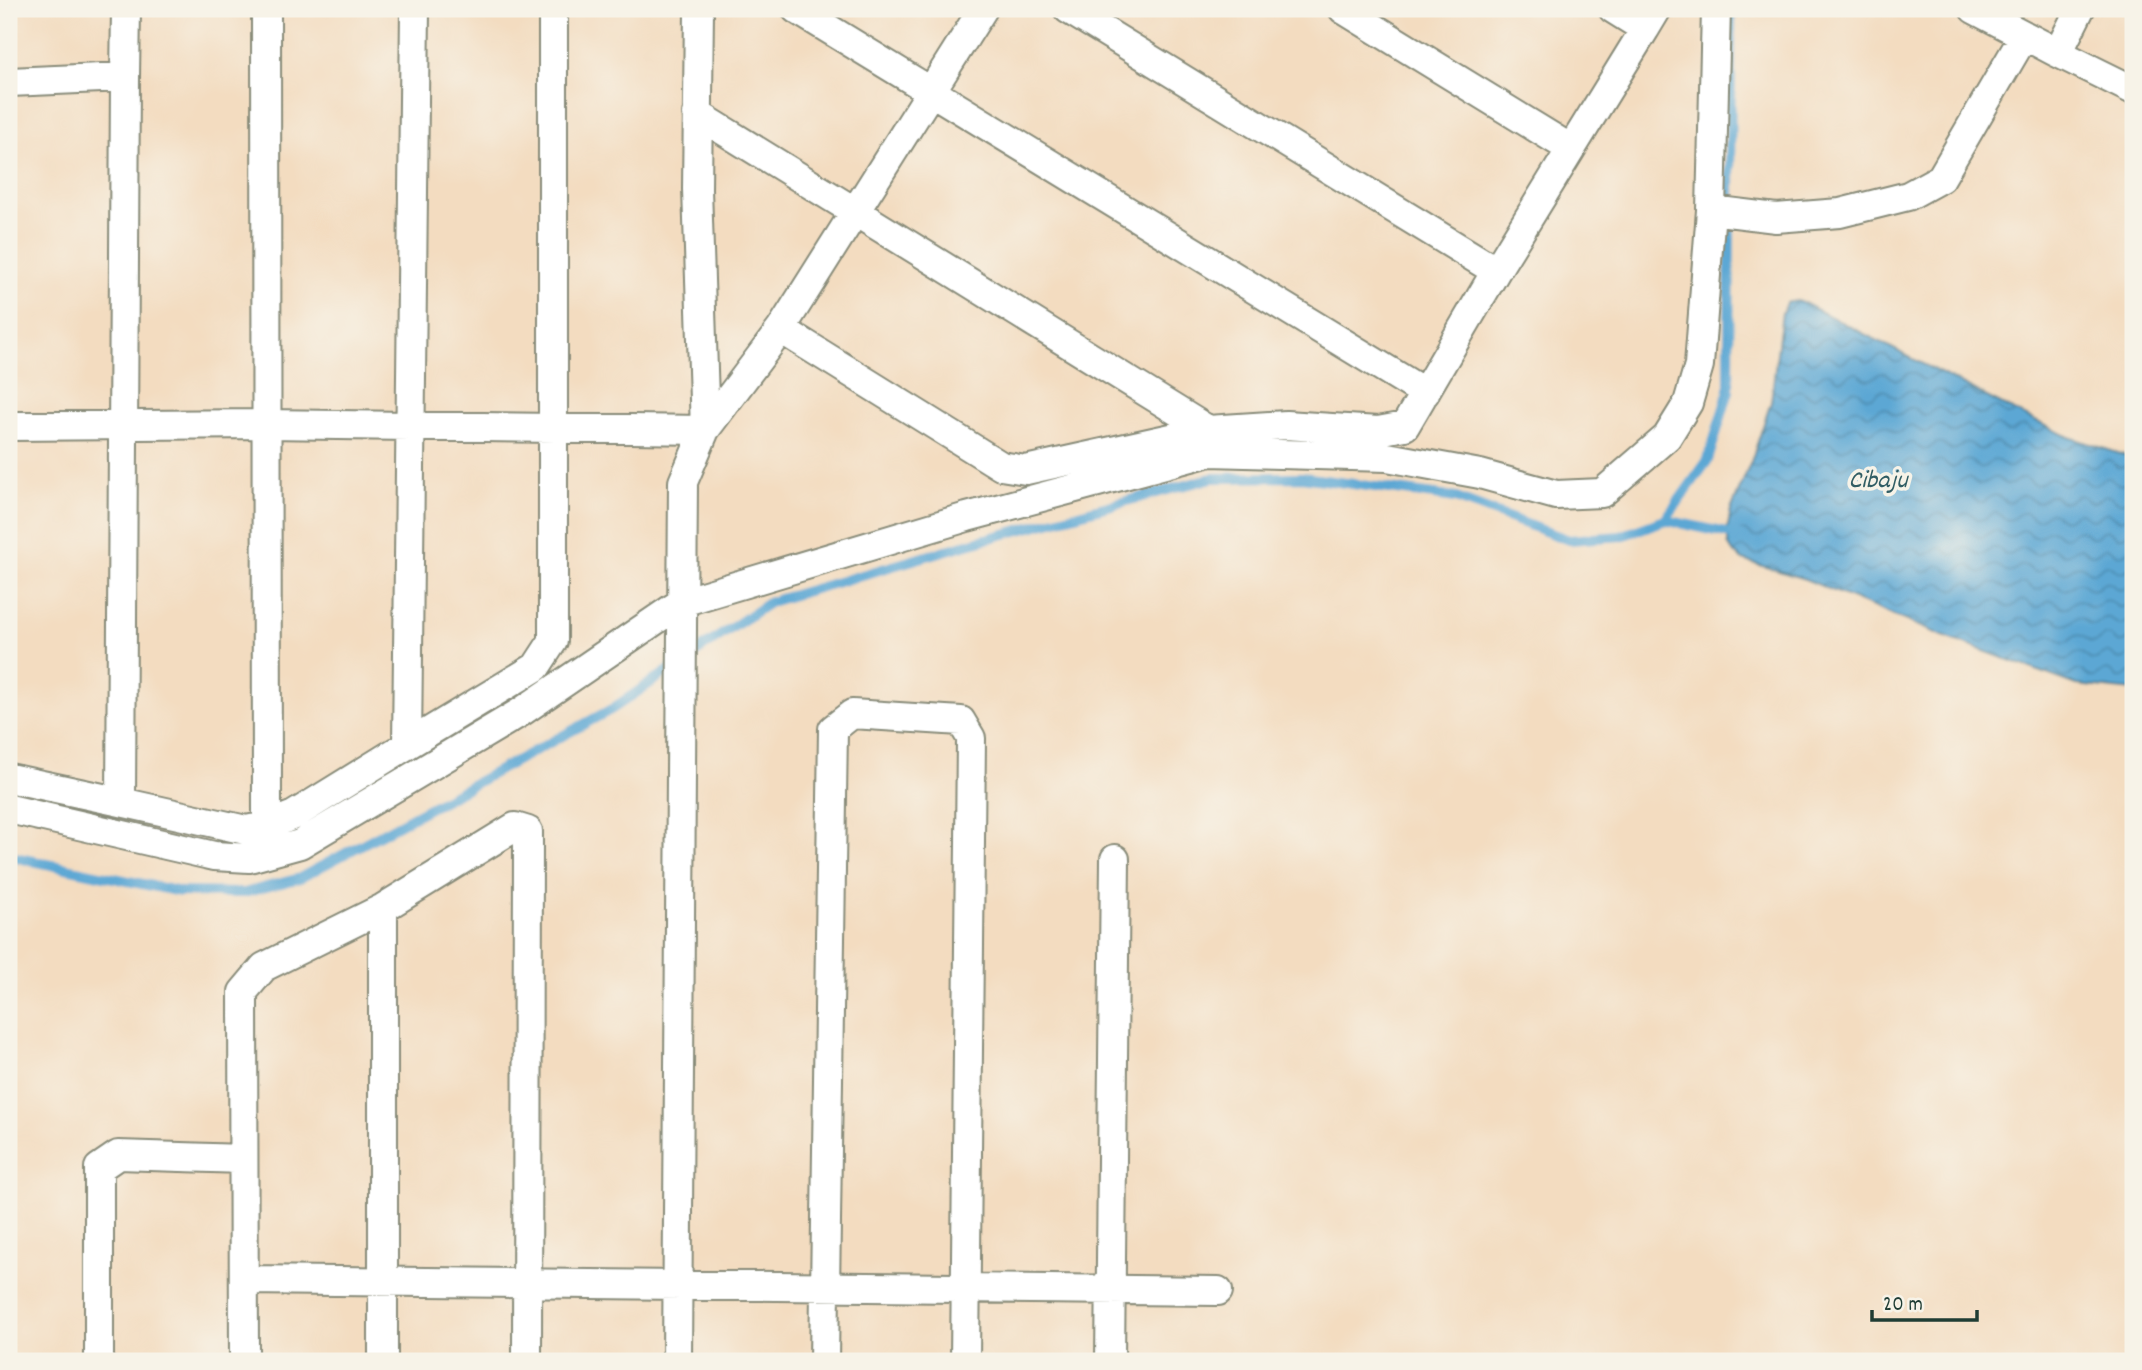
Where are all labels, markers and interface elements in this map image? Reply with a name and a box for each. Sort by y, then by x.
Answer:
water label: Cibaju [1848,463,1909,500]
scale bar [1872,1279,1978,1323]
text: 20 m [1883,1291,1923,1321]

